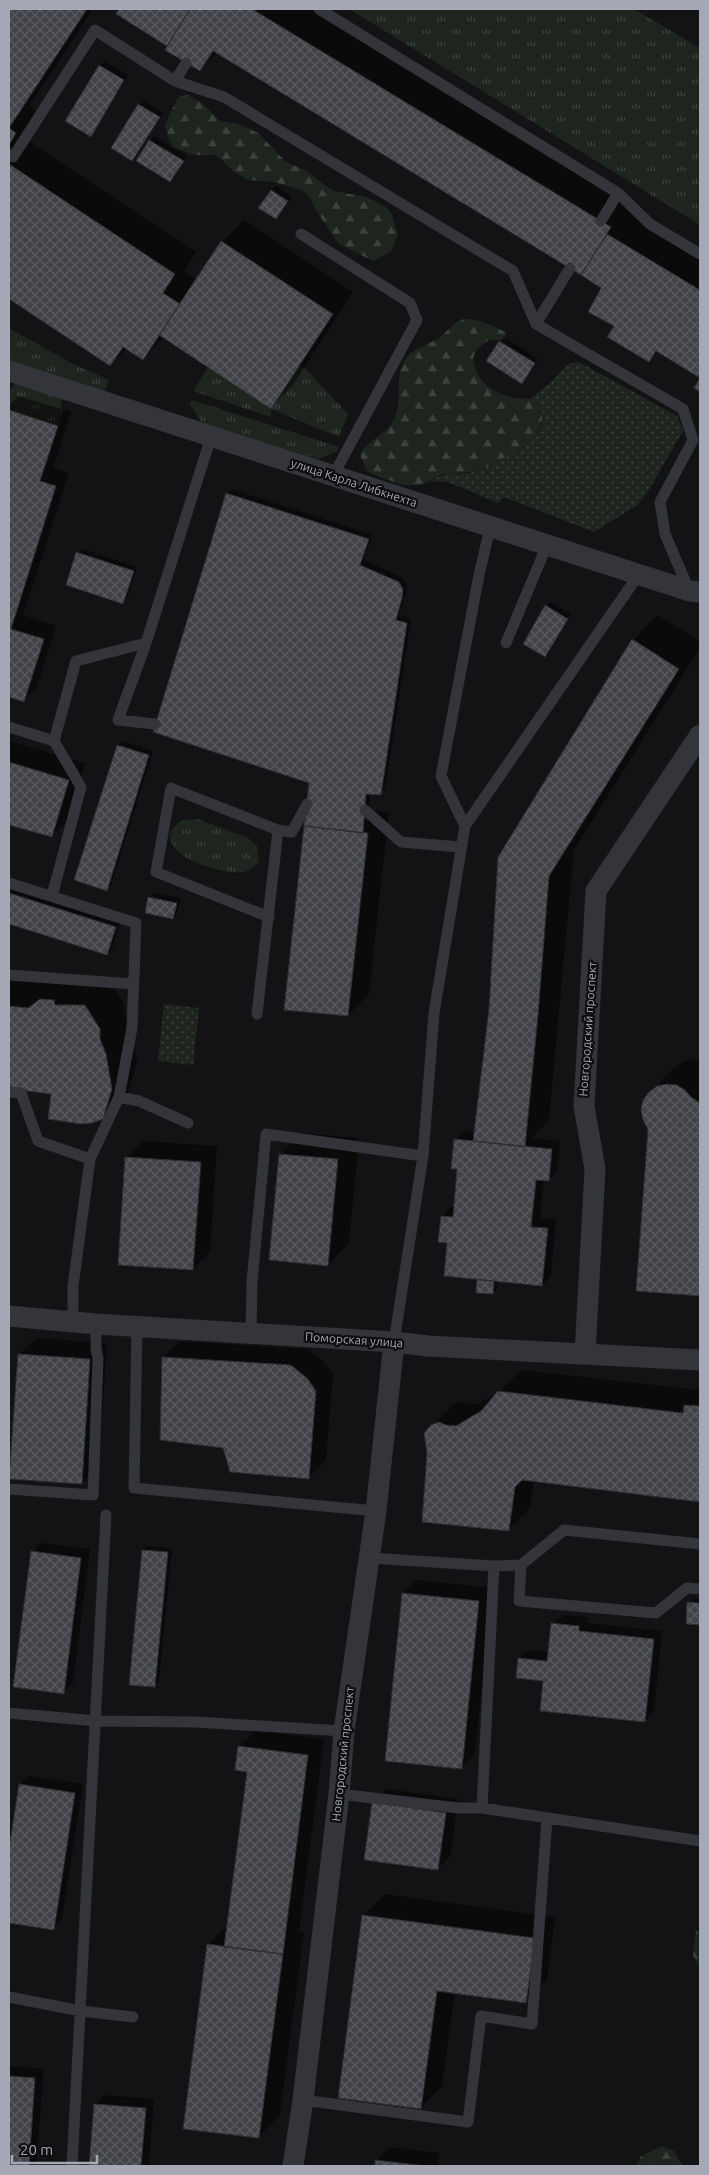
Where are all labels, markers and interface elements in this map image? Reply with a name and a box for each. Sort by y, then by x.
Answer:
street label: улица Карла Либкнехта [289,456,419,509]
street label: Новгородский проспект [576,960,599,1097]
street label: Поморская улица [305,1330,403,1349]
street label: Новгородский проспект [329,1685,356,1822]
scale bar [12,2132,98,2164]
text: 20 m [20,2141,53,2158]

